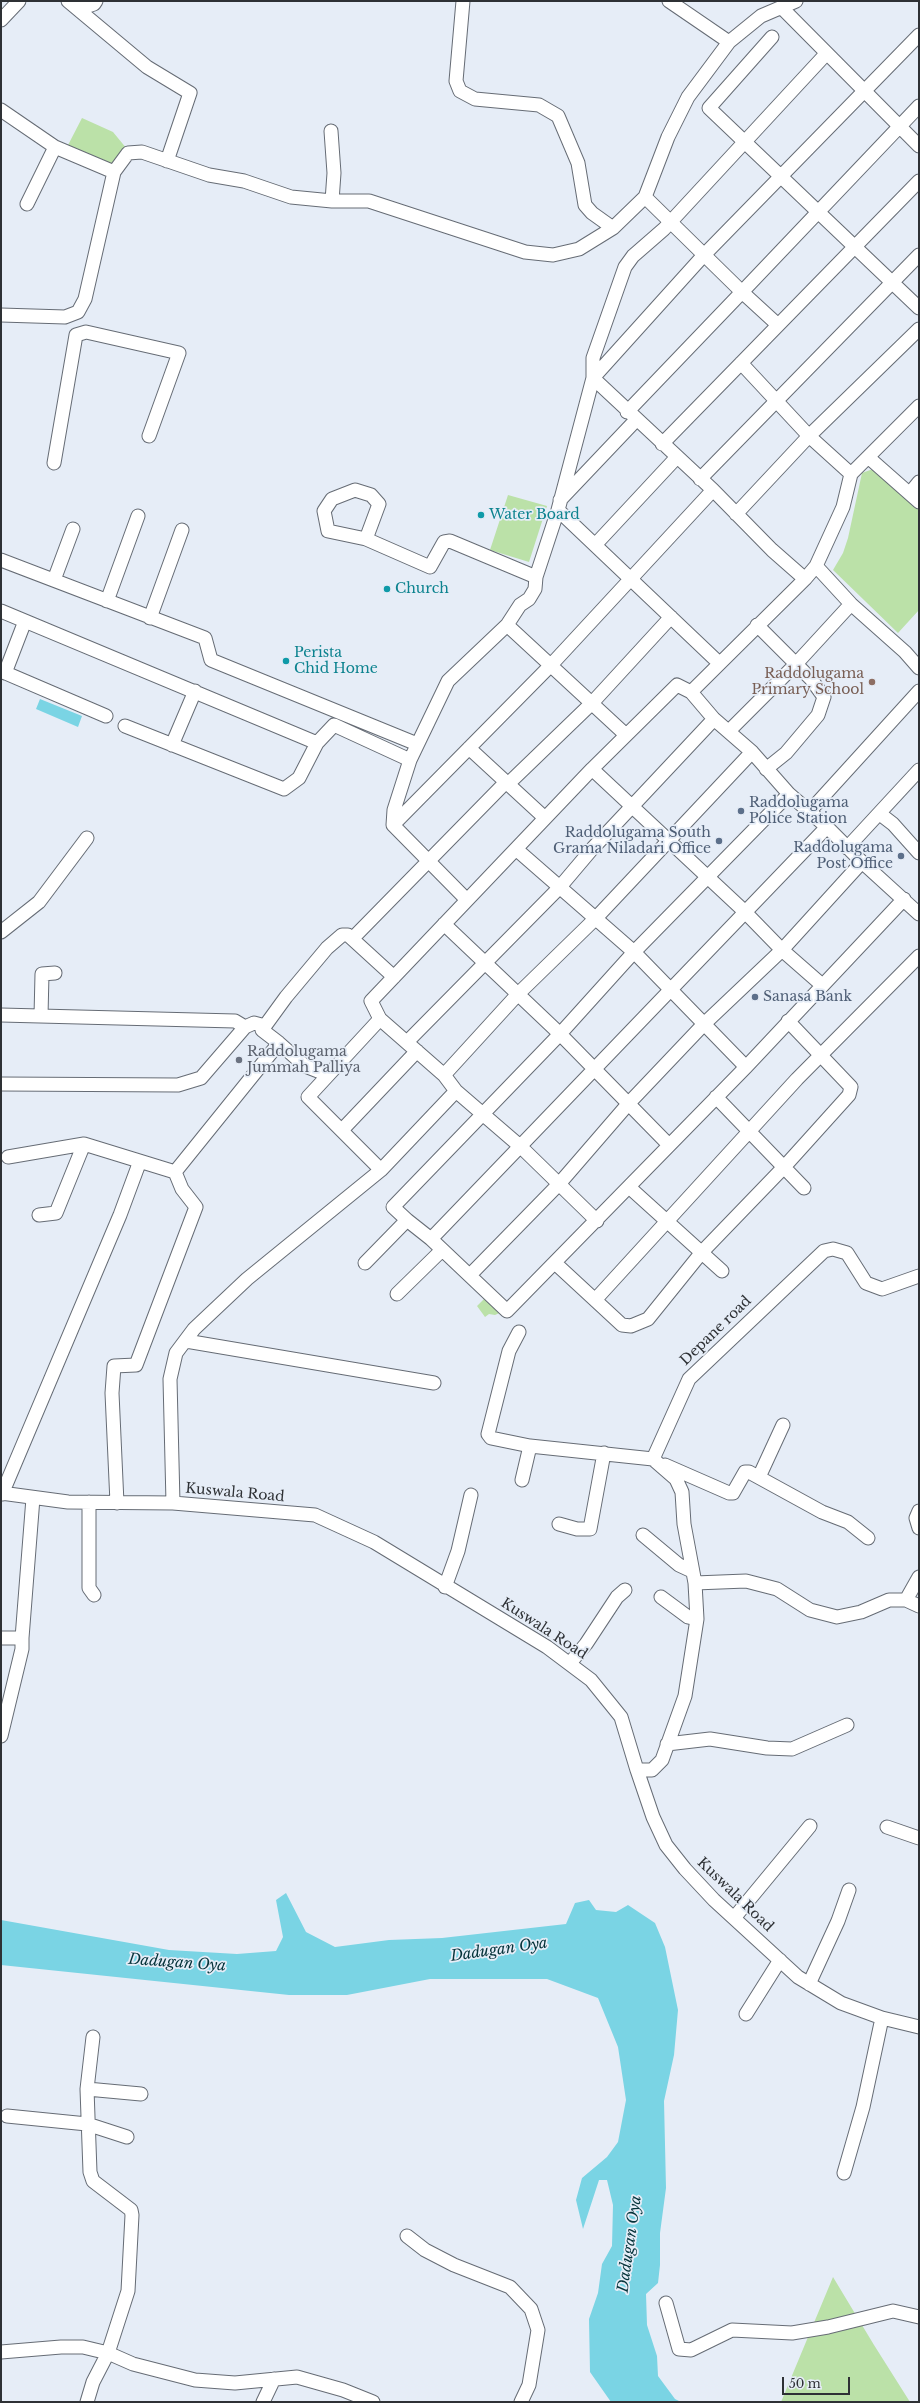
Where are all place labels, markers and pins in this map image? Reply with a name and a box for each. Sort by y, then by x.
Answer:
place label: Water Board [489,507,580,523]
marker: Water Board [476,510,486,520]
place label: Church [395,581,449,597]
marker: Church [382,584,392,594]
place label: Perista Chid Home [294,645,378,678]
marker: Perista Chid Home [281,656,291,666]
place label: Raddolugama Primary School [751,666,864,698]
marker: Raddolugama Primary School [867,677,877,687]
place label: Raddolugama Police Station [749,795,849,828]
marker: Raddolugama Police Station [736,806,746,816]
place label: Raddolugama South Grama Niladari Office [553,825,711,858]
marker: Raddolugama South Grama Niladari Office [714,836,724,846]
place label: Raddolugama Post Office [793,840,893,872]
marker: Raddolugama Post Office [896,851,906,861]
place label: Sanasa Bank [763,989,852,1005]
marker: Sanasa Bank [750,992,760,1002]
place label: Raddolugama Jummah Palliya [247,1044,361,1076]
marker: Raddolugama Jummah Palliya [234,1055,244,1065]

